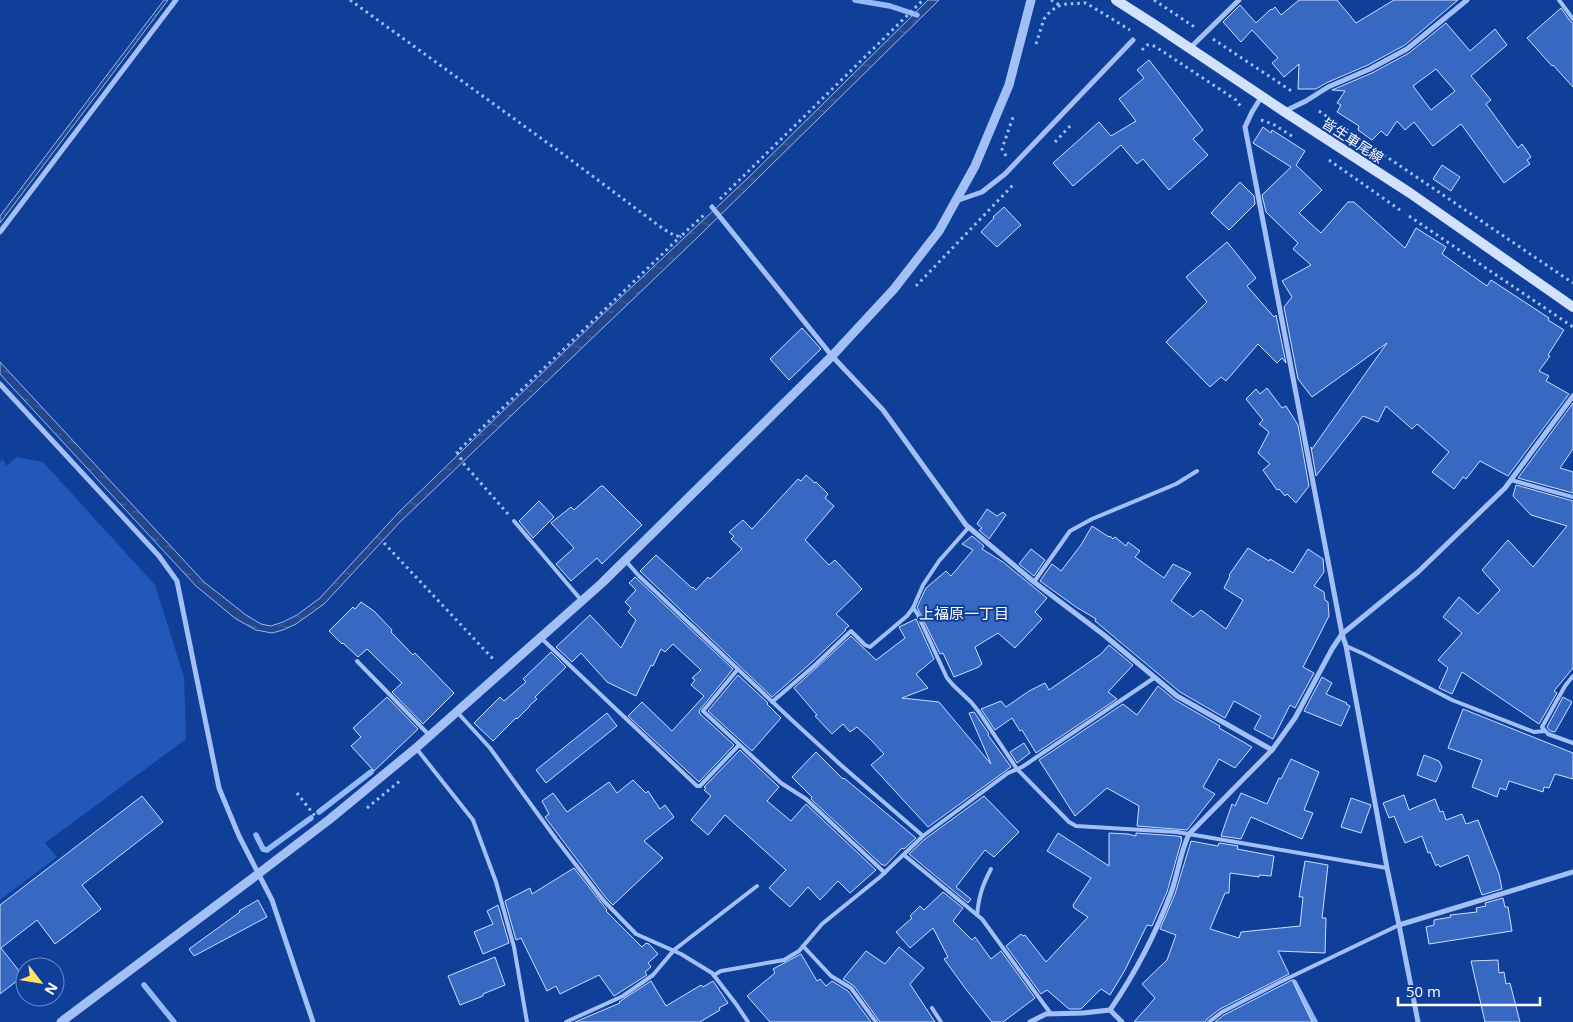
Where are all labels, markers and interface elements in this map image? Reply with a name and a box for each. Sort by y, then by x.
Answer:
street label: 皆生車尾線 [1318,113,1388,167]
district label: 上福原一丁目 [919,603,1009,623]
north arrow [15,957,65,1007]
scale bar [1398,974,1540,1006]
text: N [40,979,63,999]
text: 50 m [1406,981,1441,1001]

